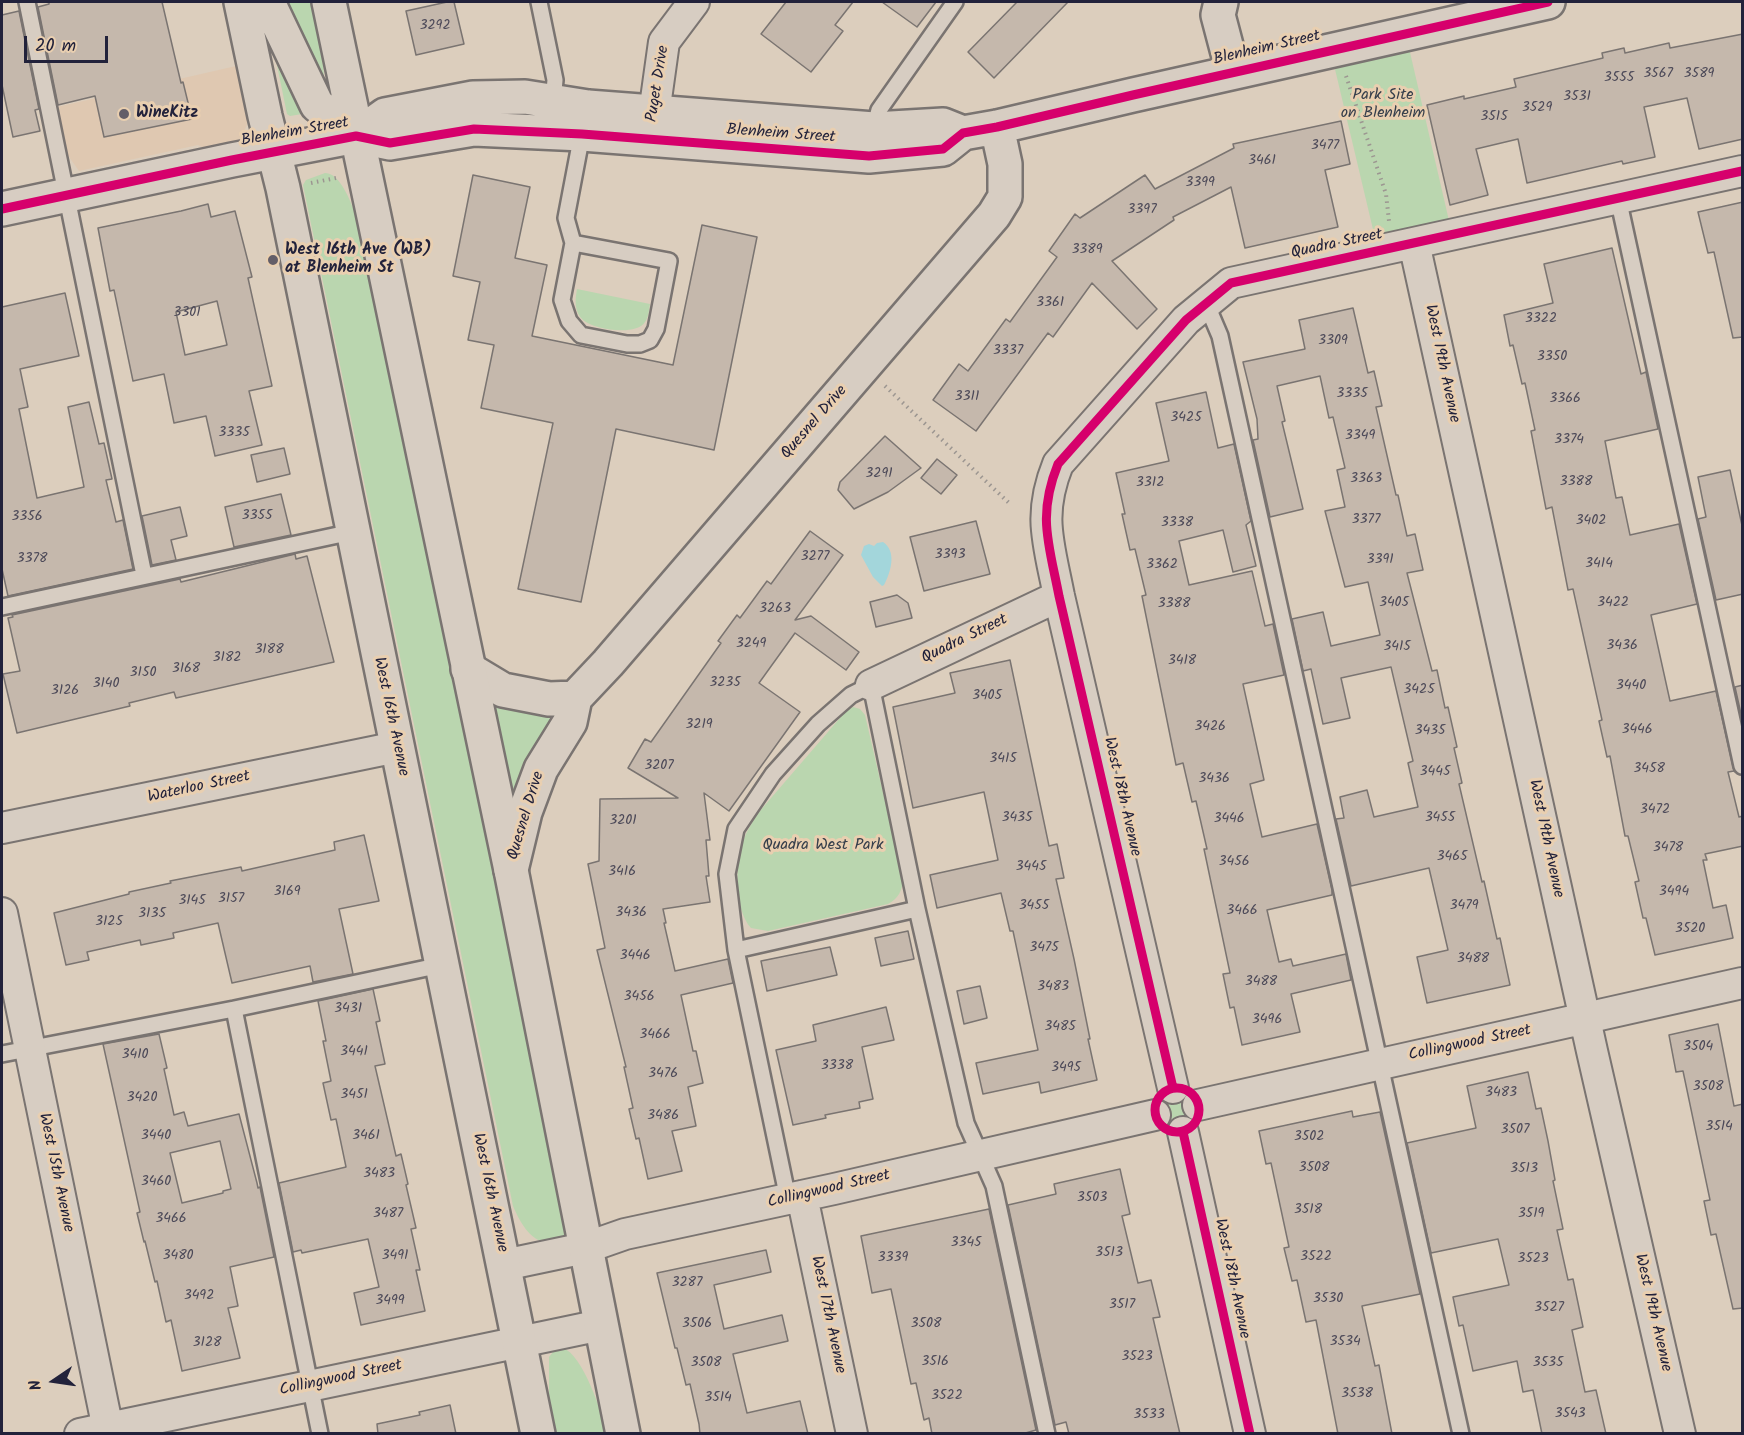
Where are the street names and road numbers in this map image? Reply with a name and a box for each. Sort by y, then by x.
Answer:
street label: Blenheim Street [1212,27,1322,71]
street label: Puget Drive [643,44,675,124]
street label: Blenheim Street [240,114,350,152]
street label: Blenheim Street [726,122,836,148]
street label: Quadra Street [1289,226,1385,264]
street label: West 19th Avenue [1419,303,1463,425]
street label: Quesnel Drive [778,382,852,464]
street label: Quadra Street [919,611,1011,669]
street label: West 16th Avenue [368,656,412,778]
street label: West 18th Avenue [1098,735,1144,859]
street label: Waterloo Street [146,768,252,808]
street label: Quesnel Drive [504,769,550,863]
street label: West 19th Avenue [1523,778,1567,900]
street label: Collingwood Street [1407,1022,1533,1066]
street label: West 15th Avenue [33,1112,77,1234]
street label: West 16th Avenue [467,1132,511,1254]
street label: Collingwood Street [766,1167,892,1213]
street label: West 18th Avenue [1209,1217,1253,1341]
street label: West 19th Avenue [1629,1252,1675,1374]
street label: West 17th Avenue [805,1254,849,1376]
street label: Collingwood Street [278,1357,404,1401]

